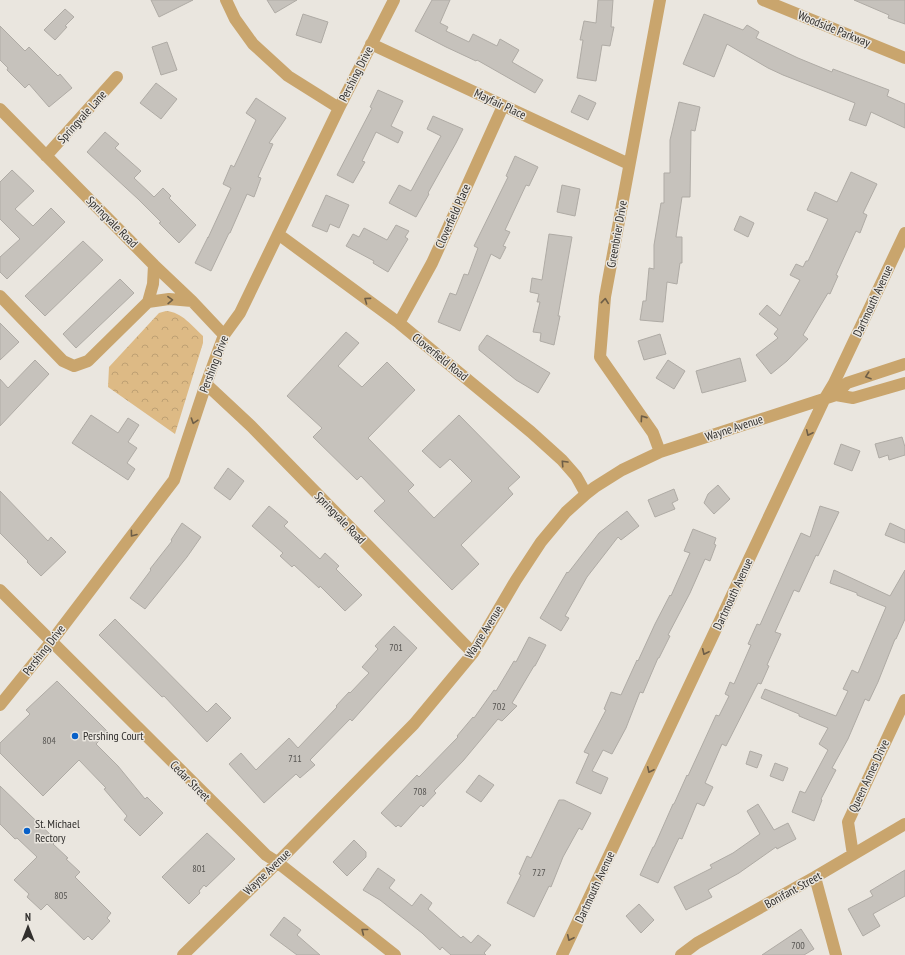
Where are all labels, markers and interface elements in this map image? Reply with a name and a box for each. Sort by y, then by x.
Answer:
street label: Woodside Parkway [796,7,873,50]
street label: Pershing Drive [335,44,376,104]
street label: Mayfair Place [472,85,528,122]
street label: Springvale Lane [54,87,109,146]
street label: Cloverfield Place [432,181,473,250]
street label: Springvale Road [83,193,141,251]
street label: Greenbrier Drive [603,199,630,269]
street label: Dartmouth Avenue [849,263,896,339]
one-way arrow [167,296,173,304]
one-way arrow [365,298,372,305]
one-way arrow [600,298,609,304]
street label: Cloverfield Road [409,330,471,384]
street label: Pershing Drive [196,333,231,395]
one-way arrow [865,371,872,379]
street label: Wayne Avenue [703,411,765,444]
one-way arrow [640,415,648,422]
one-way arrow [190,417,198,424]
one-way arrow [806,429,814,437]
one-way arrow [561,460,569,468]
street label: Springvale Road [312,488,369,547]
one-way arrow [131,529,138,536]
street label: Dartmouth Avenue [709,556,756,632]
street label: Wayne Avenue [461,602,506,661]
street label: Pershing Drive [19,621,68,678]
house number: 701 [389,641,403,654]
one-way arrow [702,648,710,656]
house number: 702 [492,700,506,713]
place label: Pershing Court [83,728,144,743]
marker: Pershing Court [70,731,80,741]
house number: 804 [42,734,56,747]
street label: Queen Annes Drive [845,737,892,815]
house number: 711 [288,752,302,765]
street label: Cedar Street [167,757,214,804]
one-way arrow [647,766,655,773]
house number: 708 [413,785,427,798]
place label: St. Michael Rectory [35,816,80,845]
marker: St. Michael Rectory [22,826,32,836]
street label: Wayne Avenue [240,845,293,898]
street label: Dartmouth Avenue [571,849,618,925]
house number: 801 [192,862,206,875]
house number: 727 [532,866,546,879]
street label: Bonifant Street [762,868,824,911]
house number: 805 [54,889,68,902]
north arrow [8,907,48,947]
text: N [25,910,31,924]
one-way arrow [362,929,369,936]
one-way arrow [567,934,575,941]
house number: 700 [791,939,805,952]

